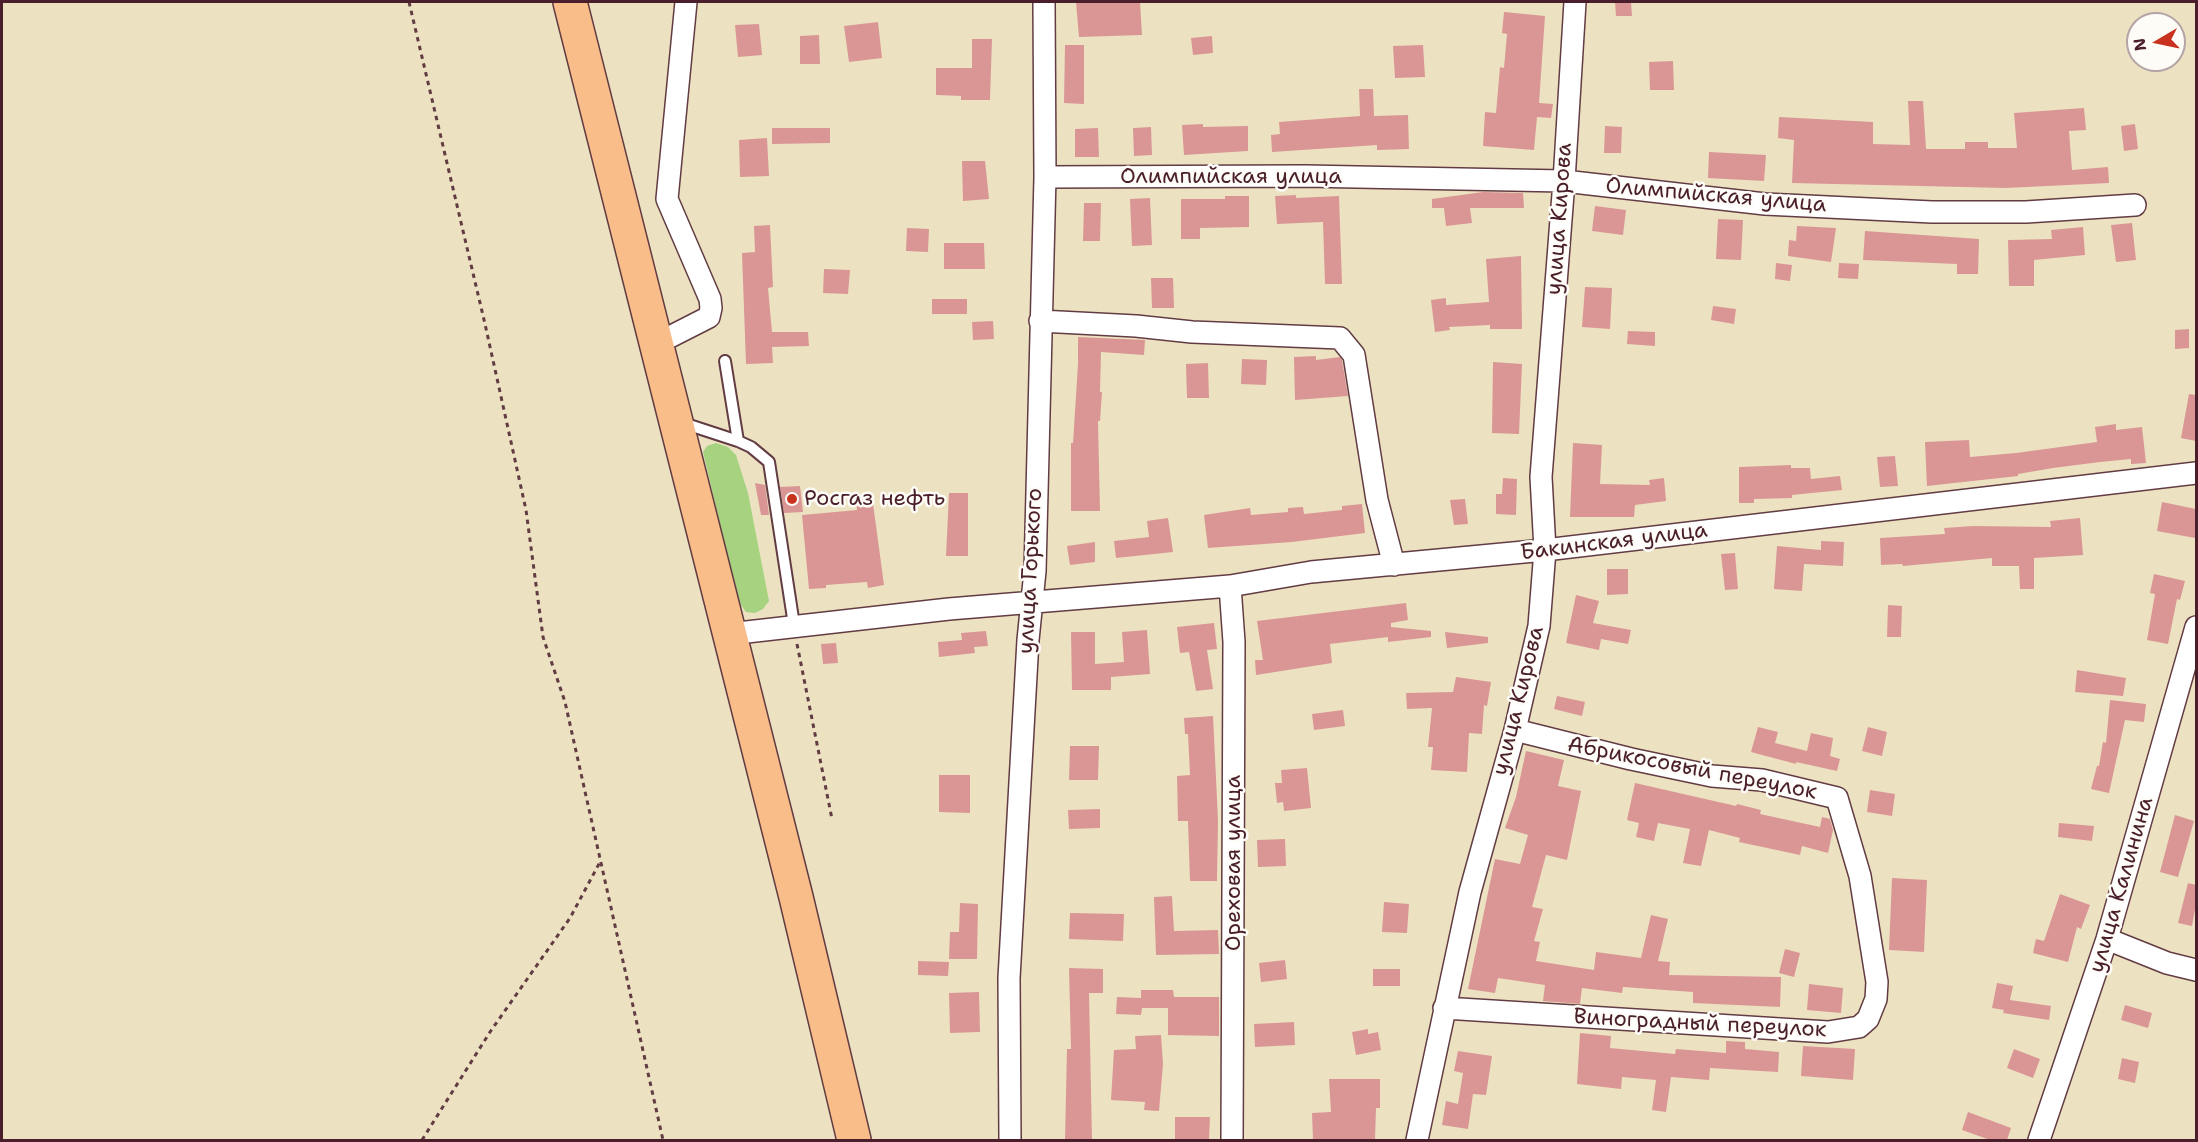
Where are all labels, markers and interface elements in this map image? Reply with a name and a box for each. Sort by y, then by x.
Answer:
north arrow [2126,12,2186,72]
text: N [2128,37,2151,52]
street label: улица Кирова [1542,142,1578,296]
street label: Олимпийская улица [1120,164,1342,190]
street label: Олимпийская улица [1604,173,1828,219]
place label: Росгаз нефть [804,486,945,512]
street label: улица Горького [1013,487,1049,655]
marker: Росгаз нефть [785,492,799,506]
street label: Бакинская улица [1519,517,1709,567]
street label: улица Кирова [1488,624,1550,778]
street label: Абрикосовый переулок [1565,732,1819,806]
street label: Ореховая улица [1221,775,1247,951]
street label: улица Калинина [2084,794,2160,976]
street label: Виноградный переулок [1573,1004,1827,1044]

